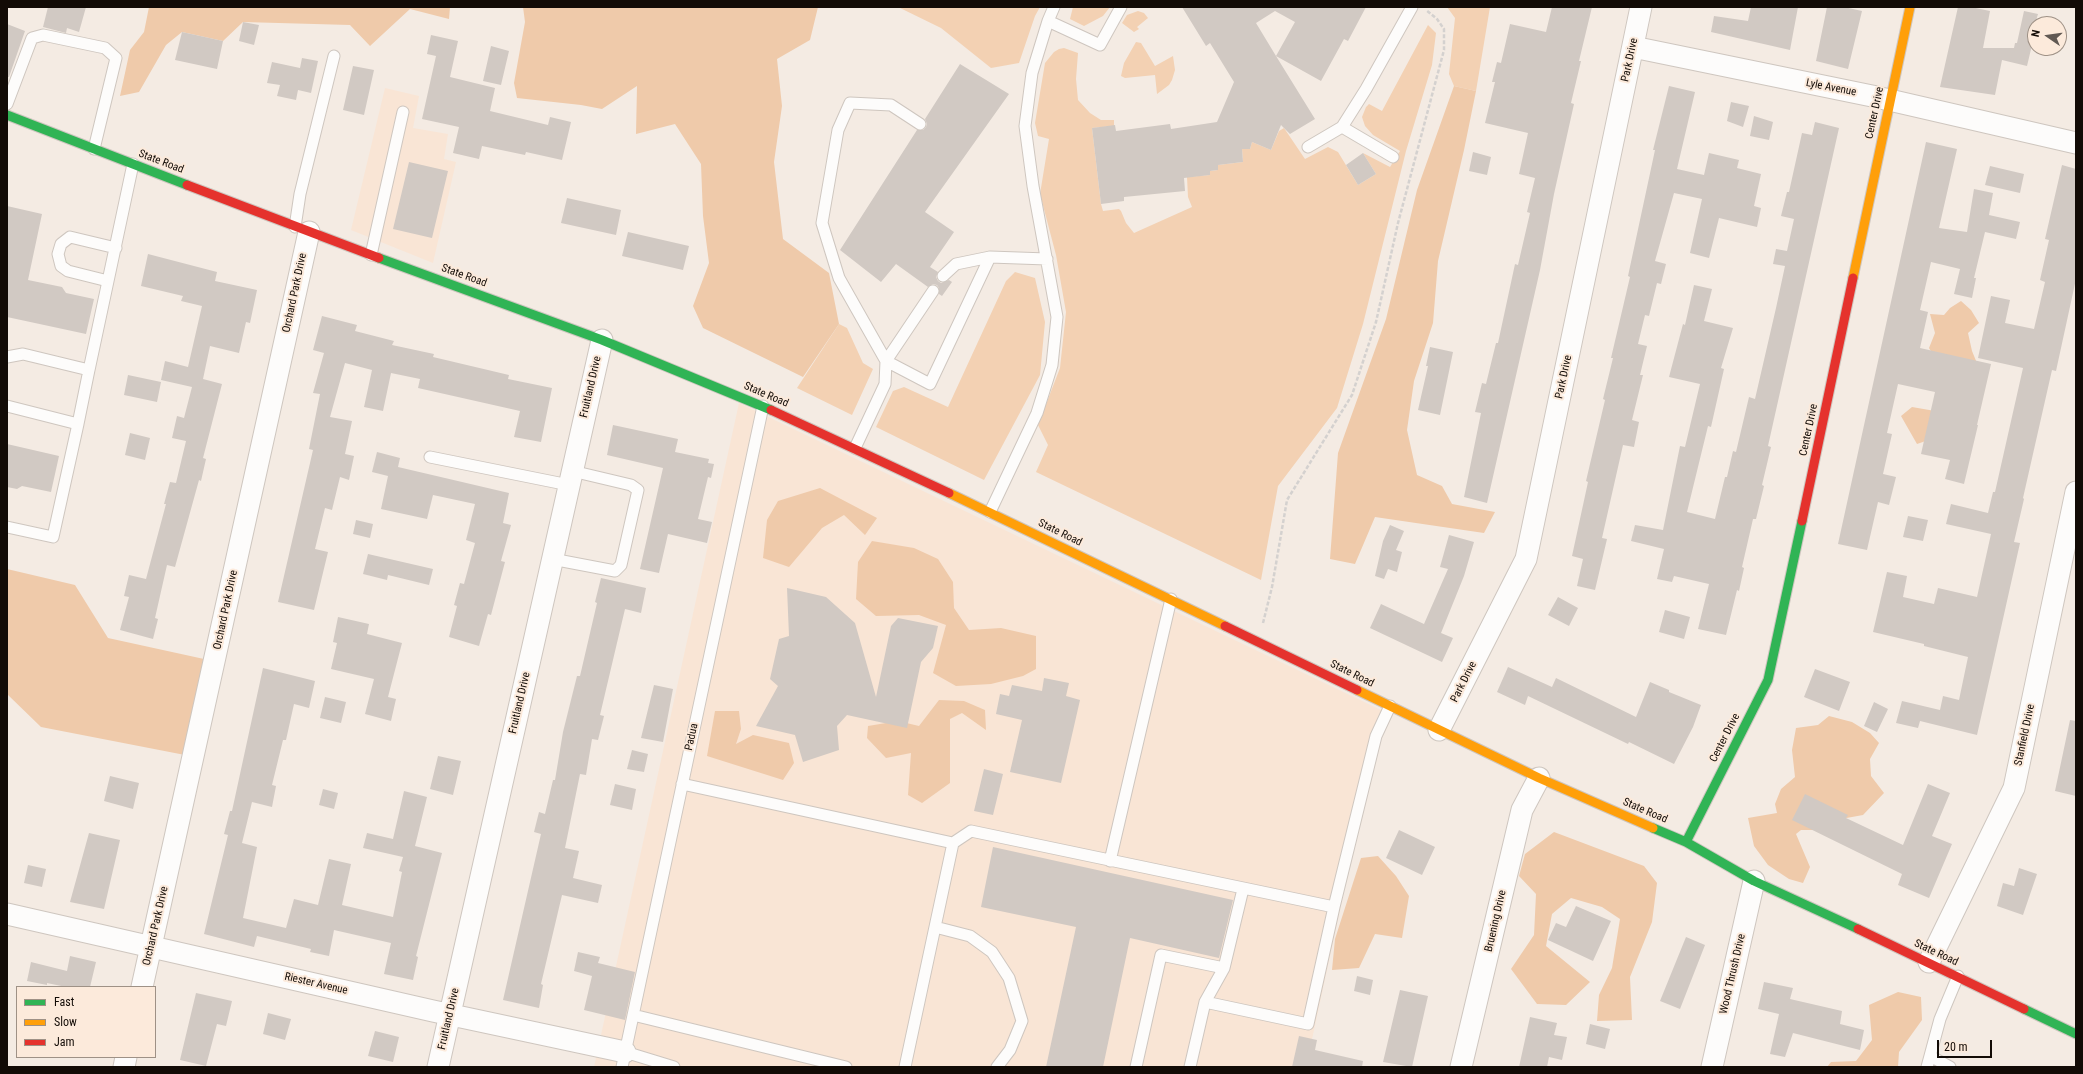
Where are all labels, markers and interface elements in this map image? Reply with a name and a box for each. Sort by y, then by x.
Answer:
north arrow [2027,16,2067,56]
text: N [2029,29,2043,38]
street label: Park Drive [1619,37,1641,83]
street label: Lyle Avenue [1805,77,1857,99]
street label: Center Drive [1863,86,1887,140]
street label: State Road [137,147,185,177]
street label: Orchard Park Drive [280,252,310,334]
street label: State Road [440,262,488,290]
street label: Park Drive [1553,354,1575,400]
street label: Fruitland Drive [578,355,604,419]
street label: State Road [742,380,790,410]
street label: Center Drive [1797,403,1821,457]
street label: State Road [1036,517,1084,549]
street label: Orchard Park Drive [211,569,241,651]
street label: State Road [1328,658,1376,690]
street label: Park Drive [1448,659,1480,705]
street label: Fruitland Drive [507,671,533,735]
street label: Stanfield Drive [2012,703,2038,767]
street label: Center Drive [1707,711,1743,765]
street label: Padua [683,722,701,752]
street label: State Road [1621,796,1669,826]
street label: Orchard Park Drive [140,885,172,967]
street label: Bruening Drive [1482,889,1510,953]
street label: Wood Thrush Drive [1717,933,1749,1015]
street label: State Road [1912,937,1960,969]
street label: Riester Avenue [283,970,349,998]
legend [16,986,156,1058]
street label: Fruitland Drive [436,987,462,1051]
text: Fast [54,995,74,1009]
text: Slow [54,1015,77,1029]
scale bar [1939,1032,1994,1058]
text: Jam [54,1035,75,1049]
text: 20 m [1944,1040,1968,1054]

